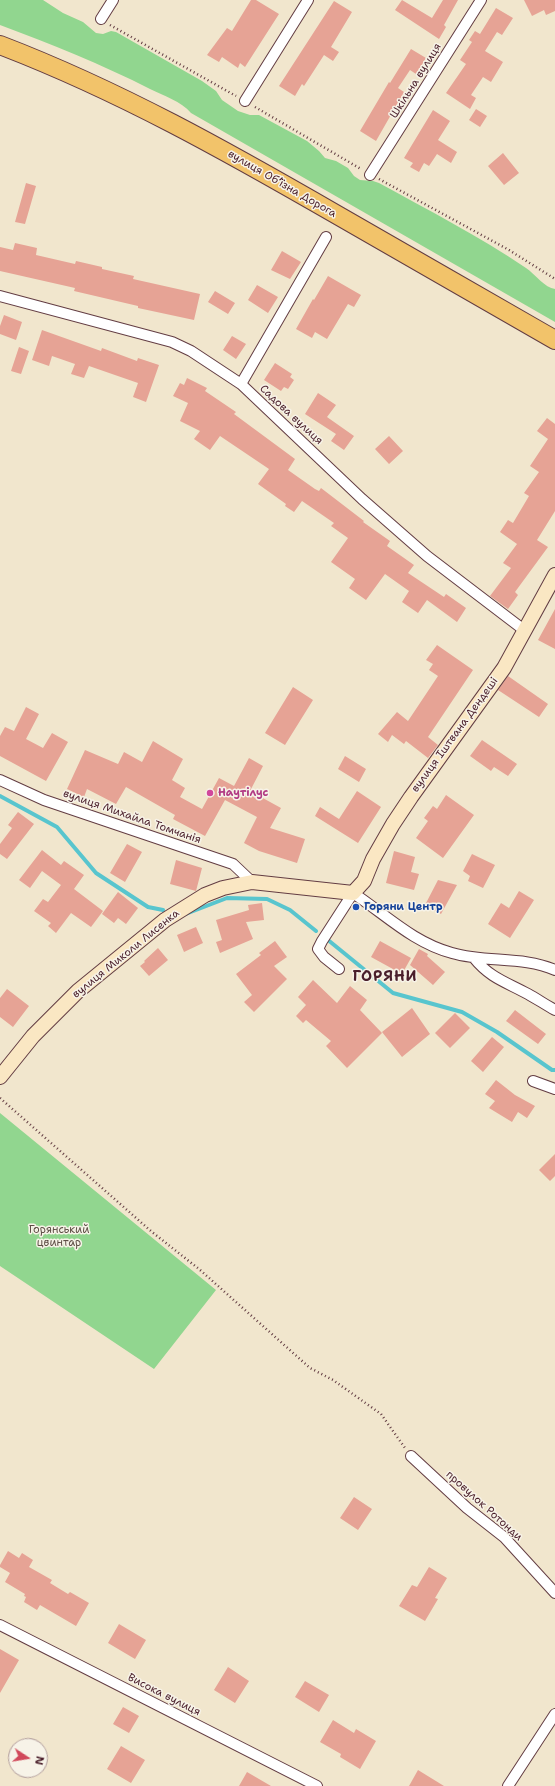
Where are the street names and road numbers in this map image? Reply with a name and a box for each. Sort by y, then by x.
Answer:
street label: Шкільна вулиця [388,41,444,121]
street label: вулиця Обʼїзна Дорога [225,147,339,221]
street label: Садова вулиця [257,382,325,448]
street label: вулиця Іштвана Дендеші [409,675,501,795]
street label: вулиця Михайла Томчанія [61,787,203,847]
street label: вулиця Миколи Лисенка [70,907,182,1001]
street label: провулок Ротонди [443,1468,525,1544]
street label: Висока вулиця [125,1671,203,1719]

